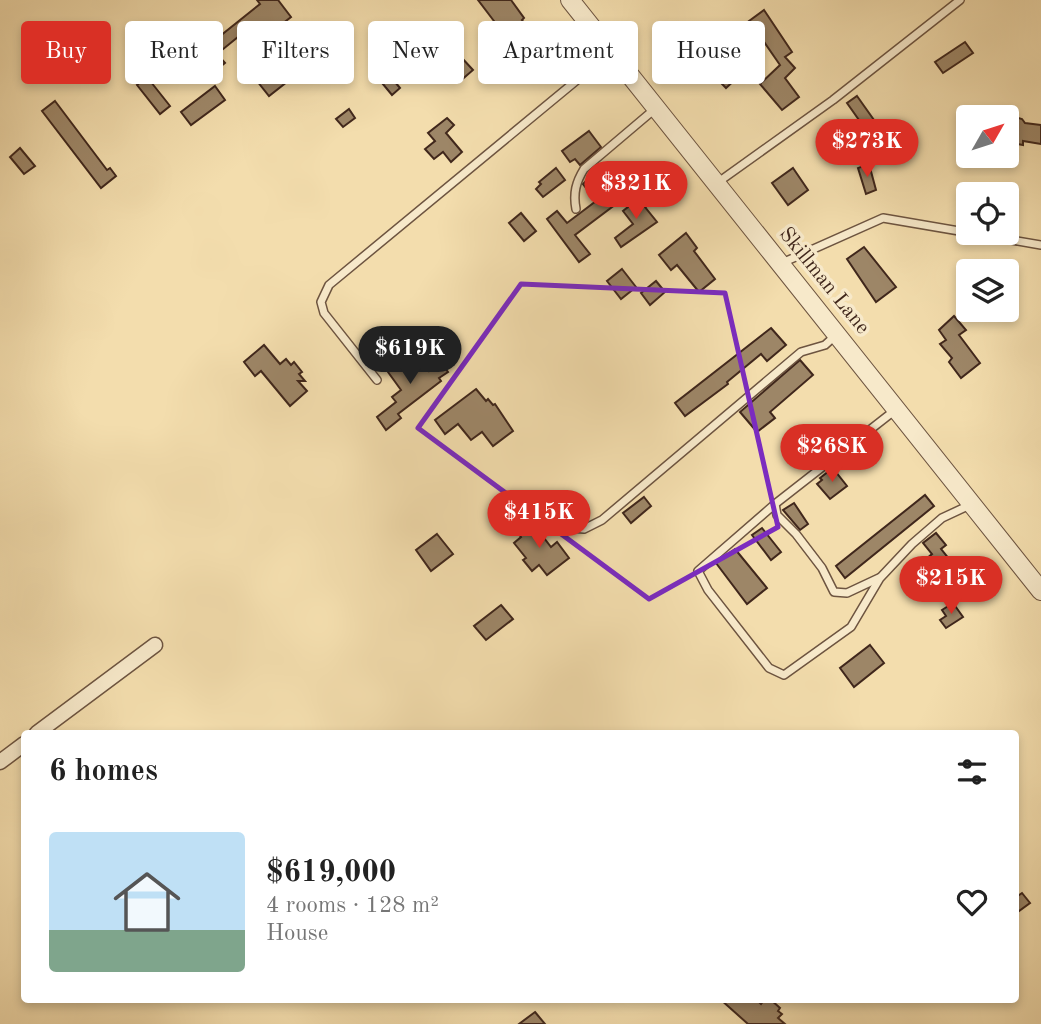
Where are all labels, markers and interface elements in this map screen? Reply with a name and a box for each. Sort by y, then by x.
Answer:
chip: Buy [21,21,111,84]
chip: Rent [125,21,223,84]
chip: Filters [237,21,354,84]
chip: New [368,21,464,84]
chip: Apartment [478,21,638,84]
chip: House [652,21,765,84]
north arrow [956,105,1018,168]
map controls [956,105,1019,322]
pin: $273K [818,120,916,179]
text: $273K [831,130,903,153]
pin: $321K [587,162,685,221]
text: $321K [600,172,672,195]
button: locate [956,182,1019,245]
street label: Skillman Lane [775,224,873,338]
button: layers [956,259,1019,322]
pin: $619K [361,326,459,386]
text: $619K [374,337,446,360]
pin: $268K [783,424,881,484]
text: $268K [796,435,868,458]
pin: $415K [490,490,588,550]
text: $415K [503,501,575,524]
pin: $215K [902,556,1000,616]
text: $215K [915,567,987,590]
icon: filters [953,753,991,791]
text: 6 homes [49,757,158,787]
text: $619,000 [266,858,396,888]
icon: home [105,860,189,944]
icon: heart [953,883,991,921]
text: 4 rooms · 128 m² [266,894,439,917]
text: House [266,922,328,945]

